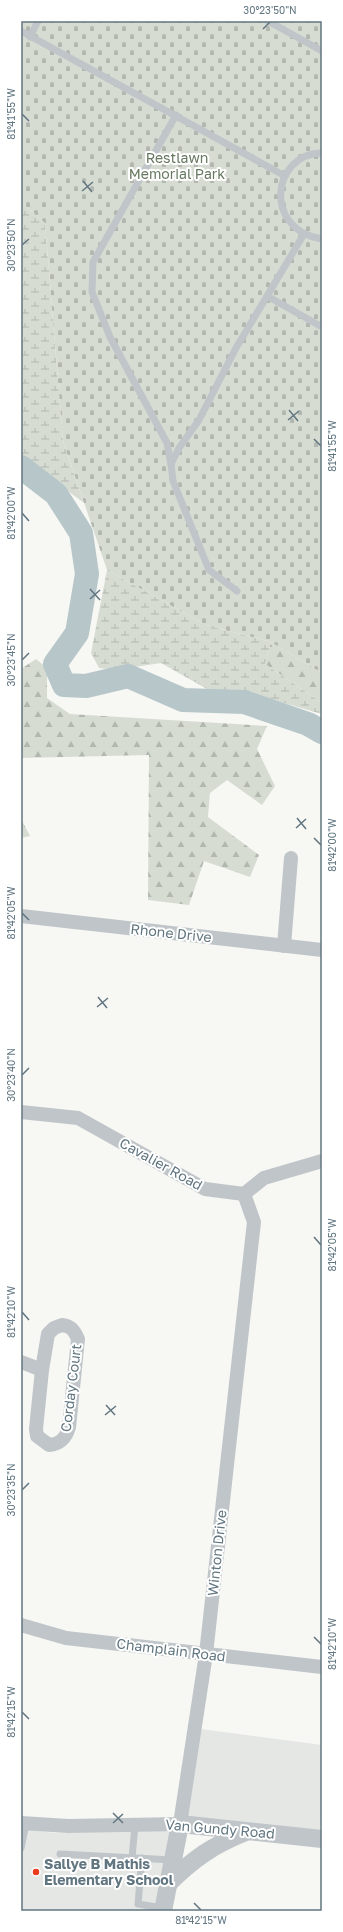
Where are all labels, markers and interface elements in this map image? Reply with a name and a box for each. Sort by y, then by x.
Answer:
text: 30°23'50"N [243,4,297,16]
text: 81°41'55"W [5,88,17,140]
park label: Restlawn Memorial Park [129,149,225,182]
text: 30°23'50"N [5,218,17,272]
text: 81°41'55"W [326,420,338,472]
text: 81°42'00"W [5,486,17,540]
text: 30°23'45"N [5,633,17,687]
text: 81°42'00"W [326,818,338,872]
text: 81°42'05"W [5,886,17,939]
street label: Rhone Drive [130,920,212,945]
text: 30°23'40"N [5,1048,17,1102]
street label: Cavalier Road [117,1134,206,1193]
text: 81°42'05"W [326,1218,338,1271]
text: 81°42'10"W [5,1286,17,1338]
street label: Corday Court [57,1343,84,1433]
text: 30°23'35"N [5,1464,17,1516]
street label: Winton Drive [204,1509,229,1597]
text: 81°42'10"W [326,1618,338,1670]
street label: Champlain Road [116,1634,226,1665]
text: 81°42'15"W [5,1686,17,1738]
street label: Van Gundy Road [165,1815,275,1842]
place label: Sallye B Mathis Elementary School [44,1855,174,1888]
marker: Sallye B Mathis Elementary School [31,1867,41,1877]
text: 81°42'15"W [175,1914,227,1926]

